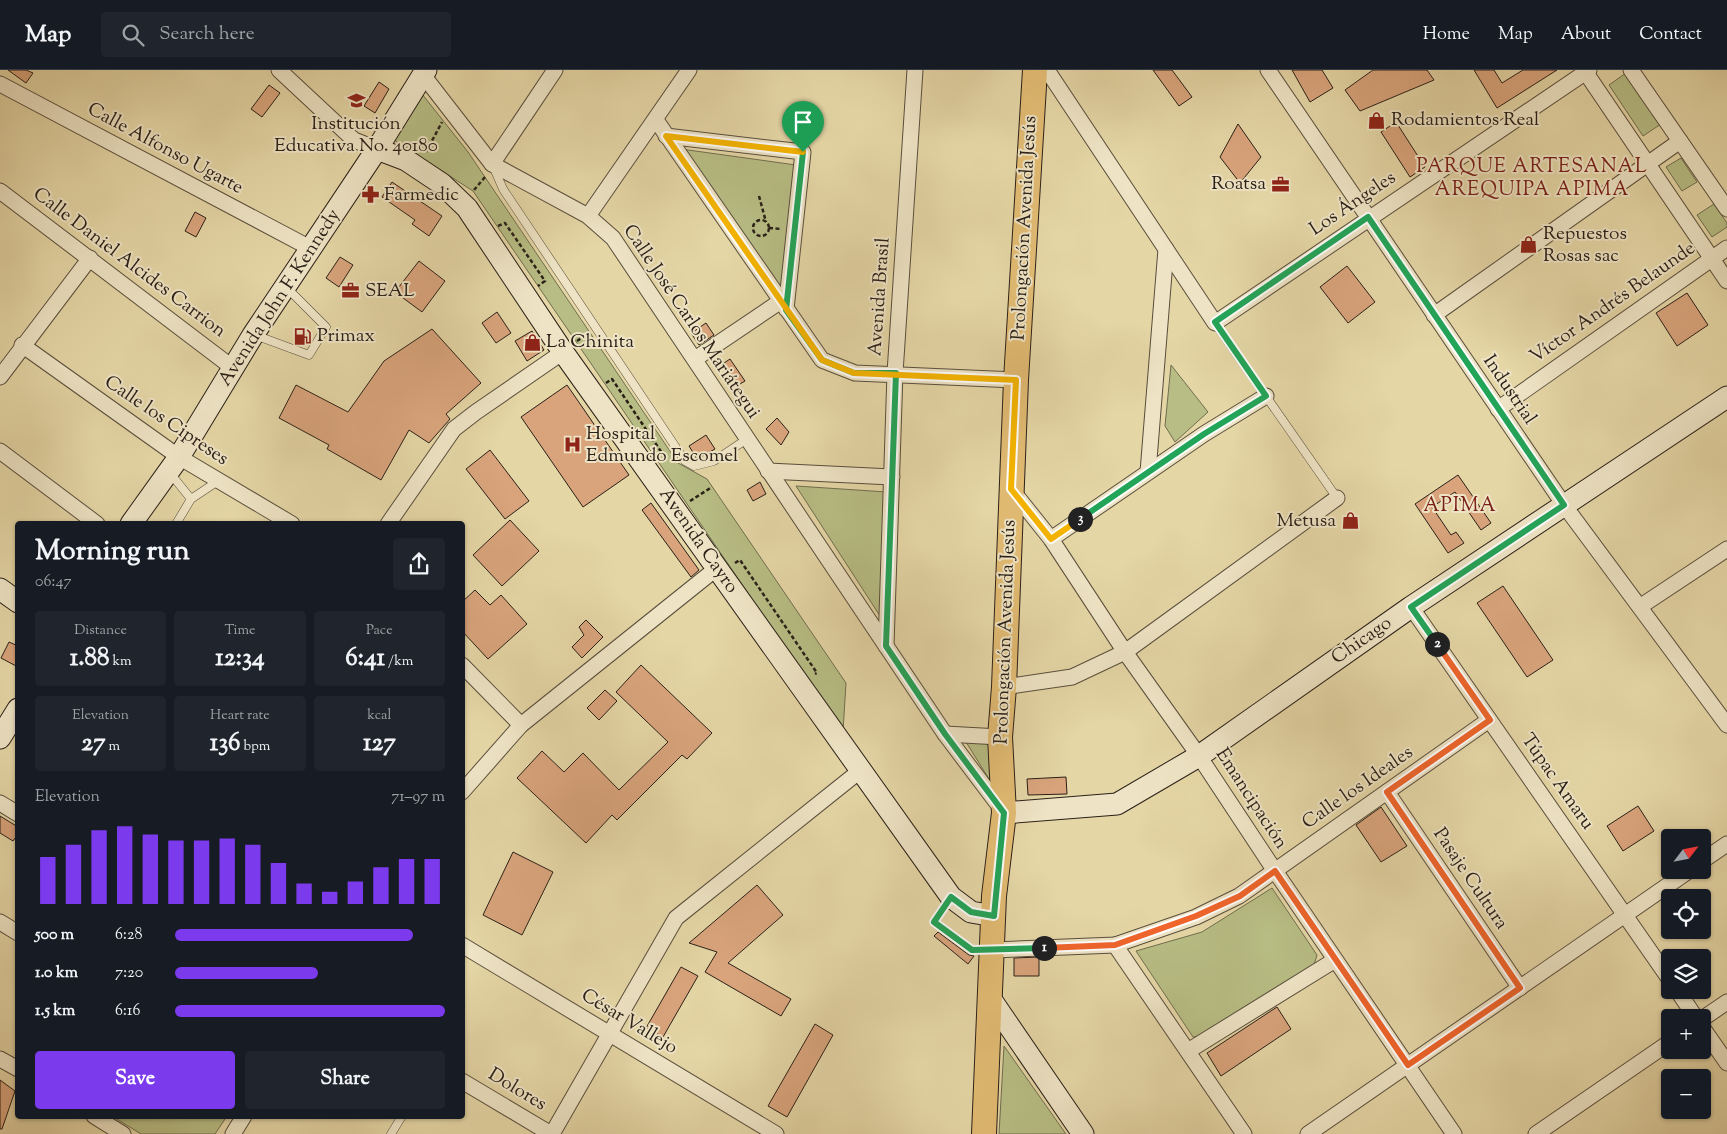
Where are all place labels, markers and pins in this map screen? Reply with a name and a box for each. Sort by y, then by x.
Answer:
school or university icon: Institución Educativa No. 40180 [346,91,366,111]
pin [782,101,824,152]
place label: Rodamientos Real [1391,107,1539,134]
shop icon: Rodamientos Real [1367,110,1387,130]
place label: Institución Educativa No. 40180 [274,111,438,160]
place label: Roatsa [1211,171,1266,198]
office icon: Roatsa [1270,174,1290,194]
place label: Farmedic [384,182,459,209]
pharmacy icon: Farmedic [360,185,380,205]
place label: Repuestos Rosas sac [1543,221,1627,270]
shop icon: Repuestos Rosas sac [1519,235,1539,255]
place label: SEAL [365,278,415,305]
office icon: SEAL [341,281,361,301]
place label: Primax [317,323,375,350]
fuel station icon: Primax [293,326,313,346]
place label: La Chinita [546,329,634,356]
shop icon: La Chinita [522,332,542,352]
place label: Hospital Edmundo Escomel [586,421,738,470]
hospital icon: Hospital Edmundo Escomel [562,435,582,455]
pin: 3 [1068,506,1092,532]
place label: Metusa [1276,508,1336,535]
shop icon: Metusa [1340,511,1360,531]
pin: 2 [1424,632,1450,656]
pin: 1 [1032,936,1056,960]

